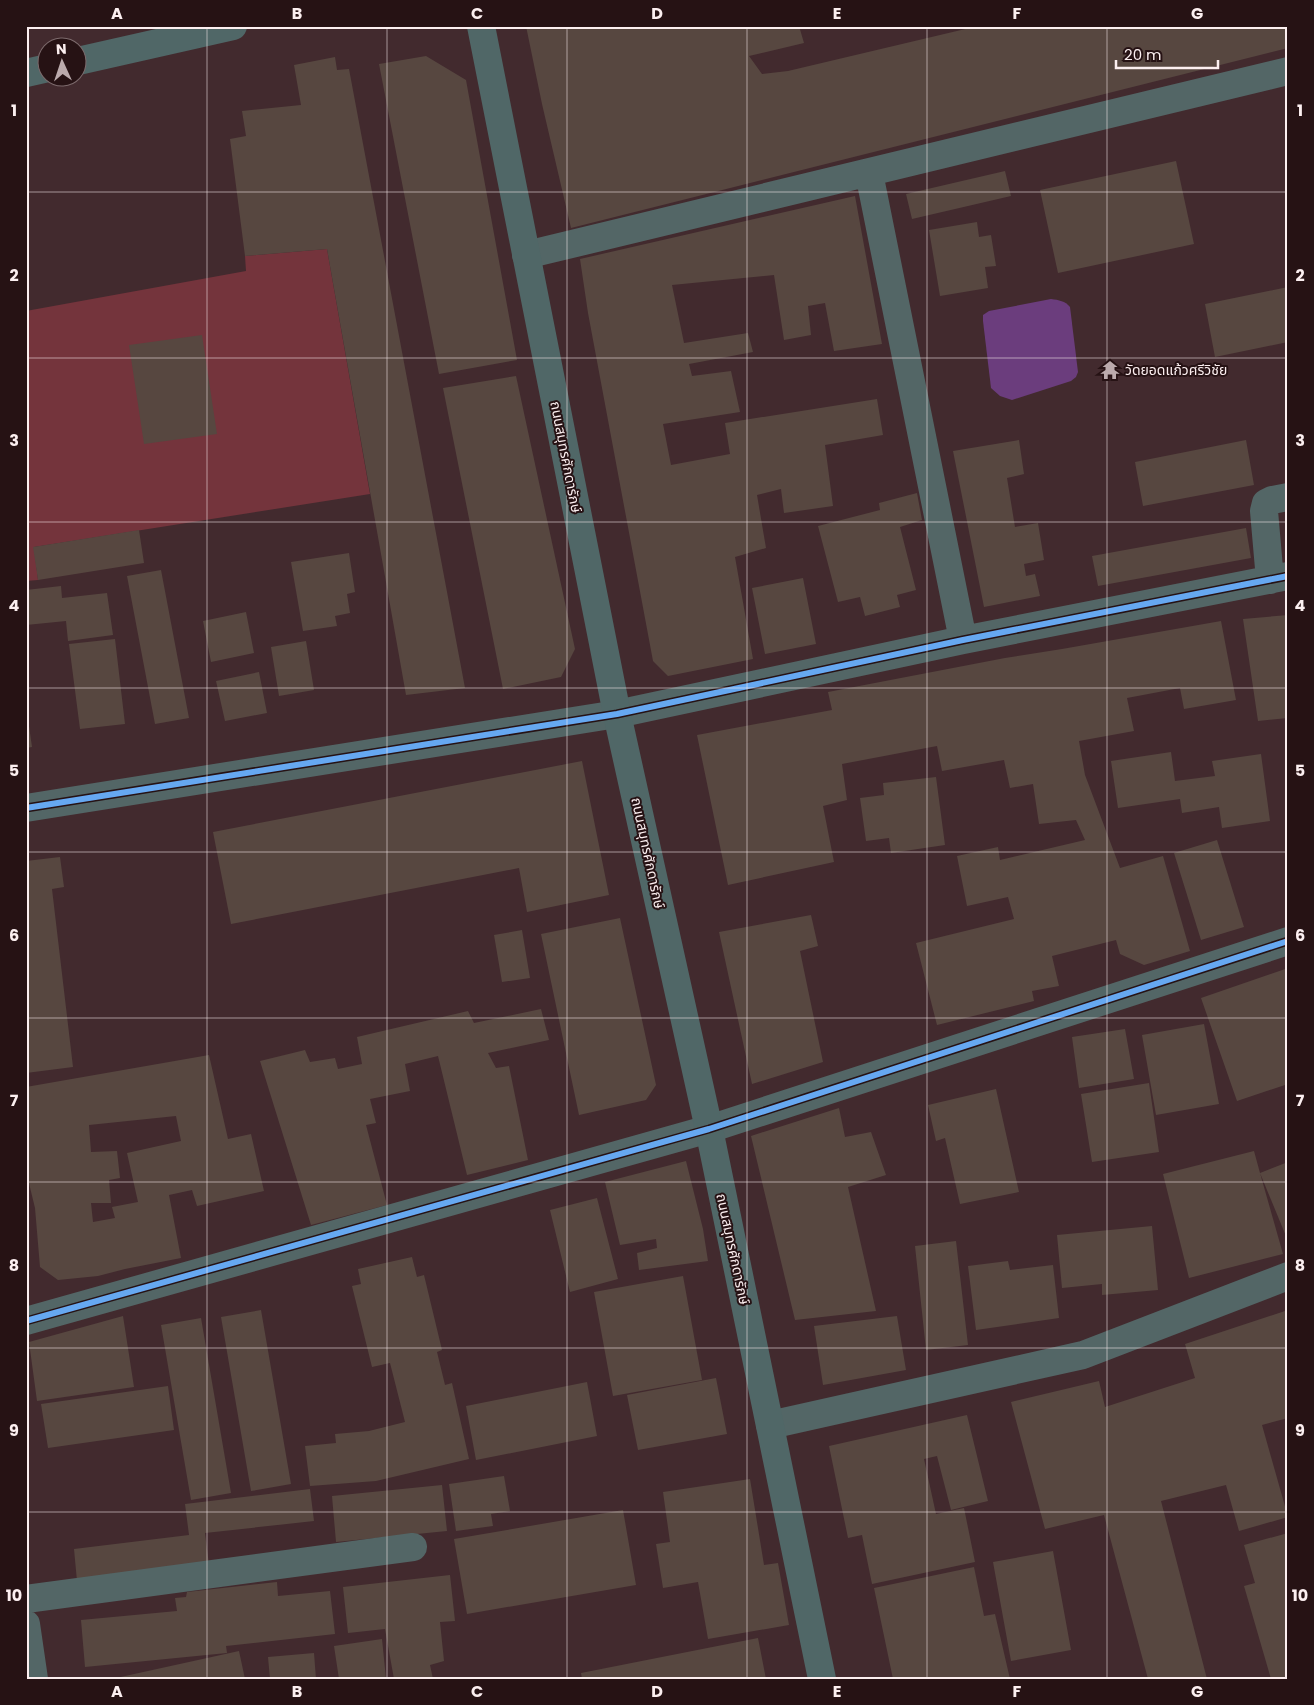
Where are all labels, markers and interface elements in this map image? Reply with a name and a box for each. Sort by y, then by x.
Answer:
text: A [111,2,123,25]
text: B [292,2,302,25]
text: C [471,2,483,25]
text: D [651,2,663,25]
text: E [833,2,841,25]
text: F [1013,2,1022,25]
text: G [1191,2,1203,25]
north arrow [38,38,88,88]
scale bar [1116,38,1219,70]
text: N [56,39,67,59]
text: 20 m [1124,44,1162,65]
text: 1 [11,99,17,122]
text: 1 [1297,99,1303,122]
text: 2 [9,264,19,287]
text: 2 [1295,264,1305,287]
temple icon: วัดยอดแก้วศรีวิชัย [1099,359,1121,381]
place label: วัดยอดแก้วศรีวิชัย [1125,360,1227,380]
street label: ถนนสมุทรศักดารักษ์ [545,400,587,515]
text: 3 [9,429,19,452]
text: 3 [1295,429,1305,452]
text: 4 [9,594,20,617]
text: 4 [1295,594,1306,617]
text: 5 [9,759,19,782]
text: 5 [1295,759,1305,782]
street label: ถนนสมุทรศักดารักษ์ [626,796,670,911]
text: 6 [9,924,19,947]
text: 6 [1295,924,1305,947]
text: 7 [10,1089,19,1112]
text: 7 [1296,1089,1305,1112]
street label: ถนนสมุทรศักดารักษ์ [711,1192,755,1307]
text: 8 [9,1254,19,1277]
text: 8 [1295,1254,1305,1277]
text: 9 [9,1419,19,1442]
text: 9 [1295,1419,1305,1442]
text: 10 [6,1584,22,1607]
text: 10 [1292,1584,1308,1607]
text: A [111,1680,123,1703]
text: B [292,1680,302,1703]
text: C [471,1680,483,1703]
text: D [651,1680,663,1703]
text: E [833,1680,841,1703]
text: F [1013,1680,1022,1703]
text: G [1191,1680,1203,1703]

